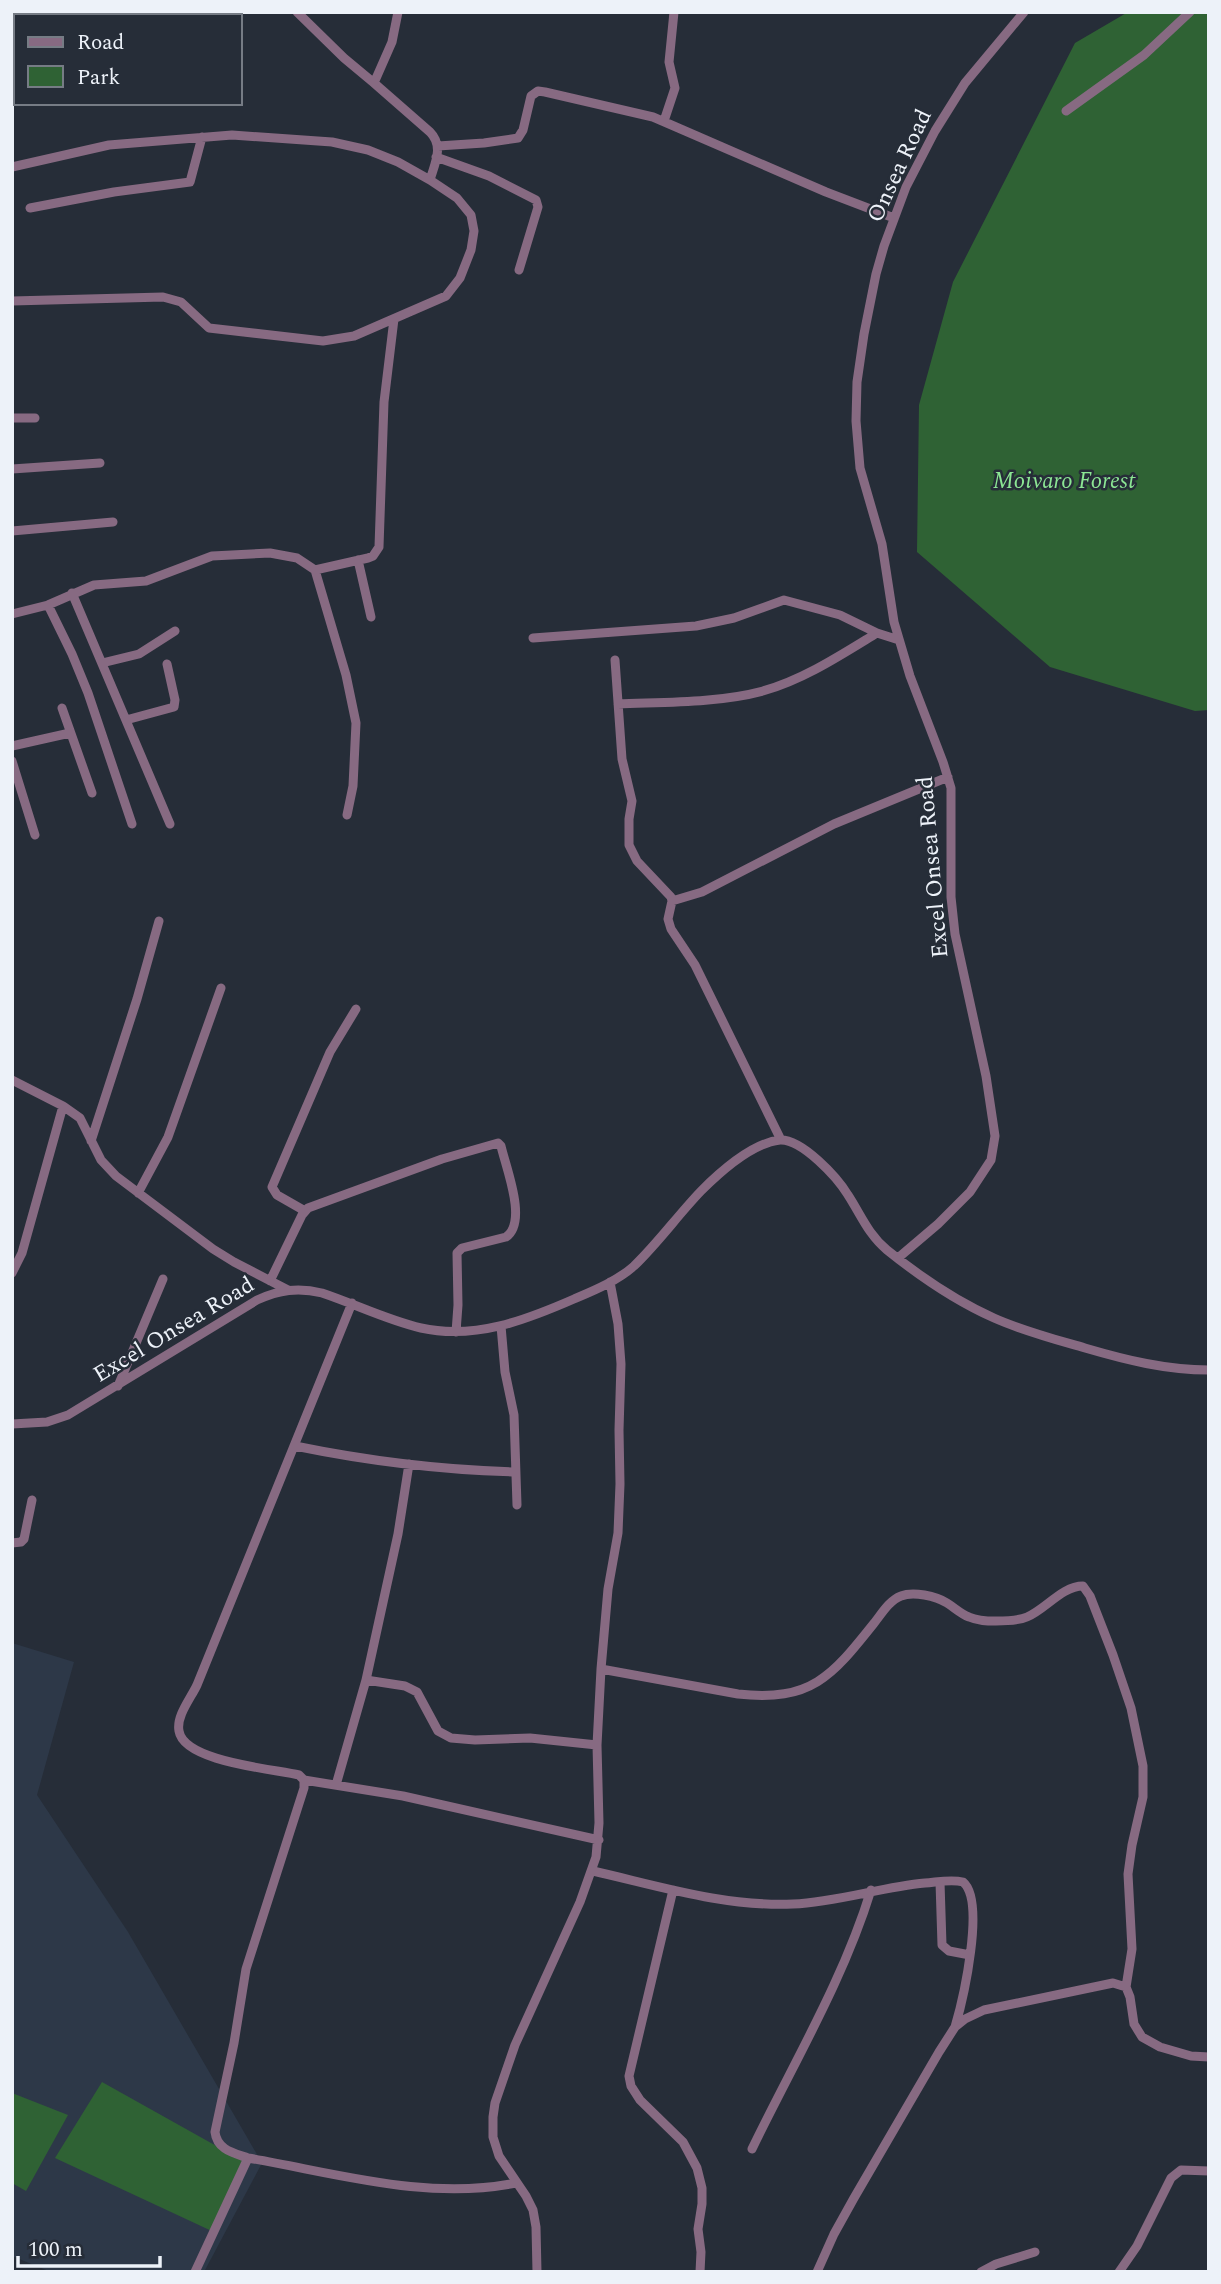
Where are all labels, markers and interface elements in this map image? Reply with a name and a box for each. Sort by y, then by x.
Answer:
legend [14,14,242,105]
text: Road [77,27,124,59]
text: Park [77,62,121,94]
street label: Onsea Road [858,103,942,229]
park label: Moivaro Forest [993,464,1136,499]
street label: Excel Onsea Road [908,774,958,960]
street label: Excel Onsea Road [87,1268,261,1392]
scale bar [18,2224,159,2268]
text: 100 m [28,2234,83,2266]

